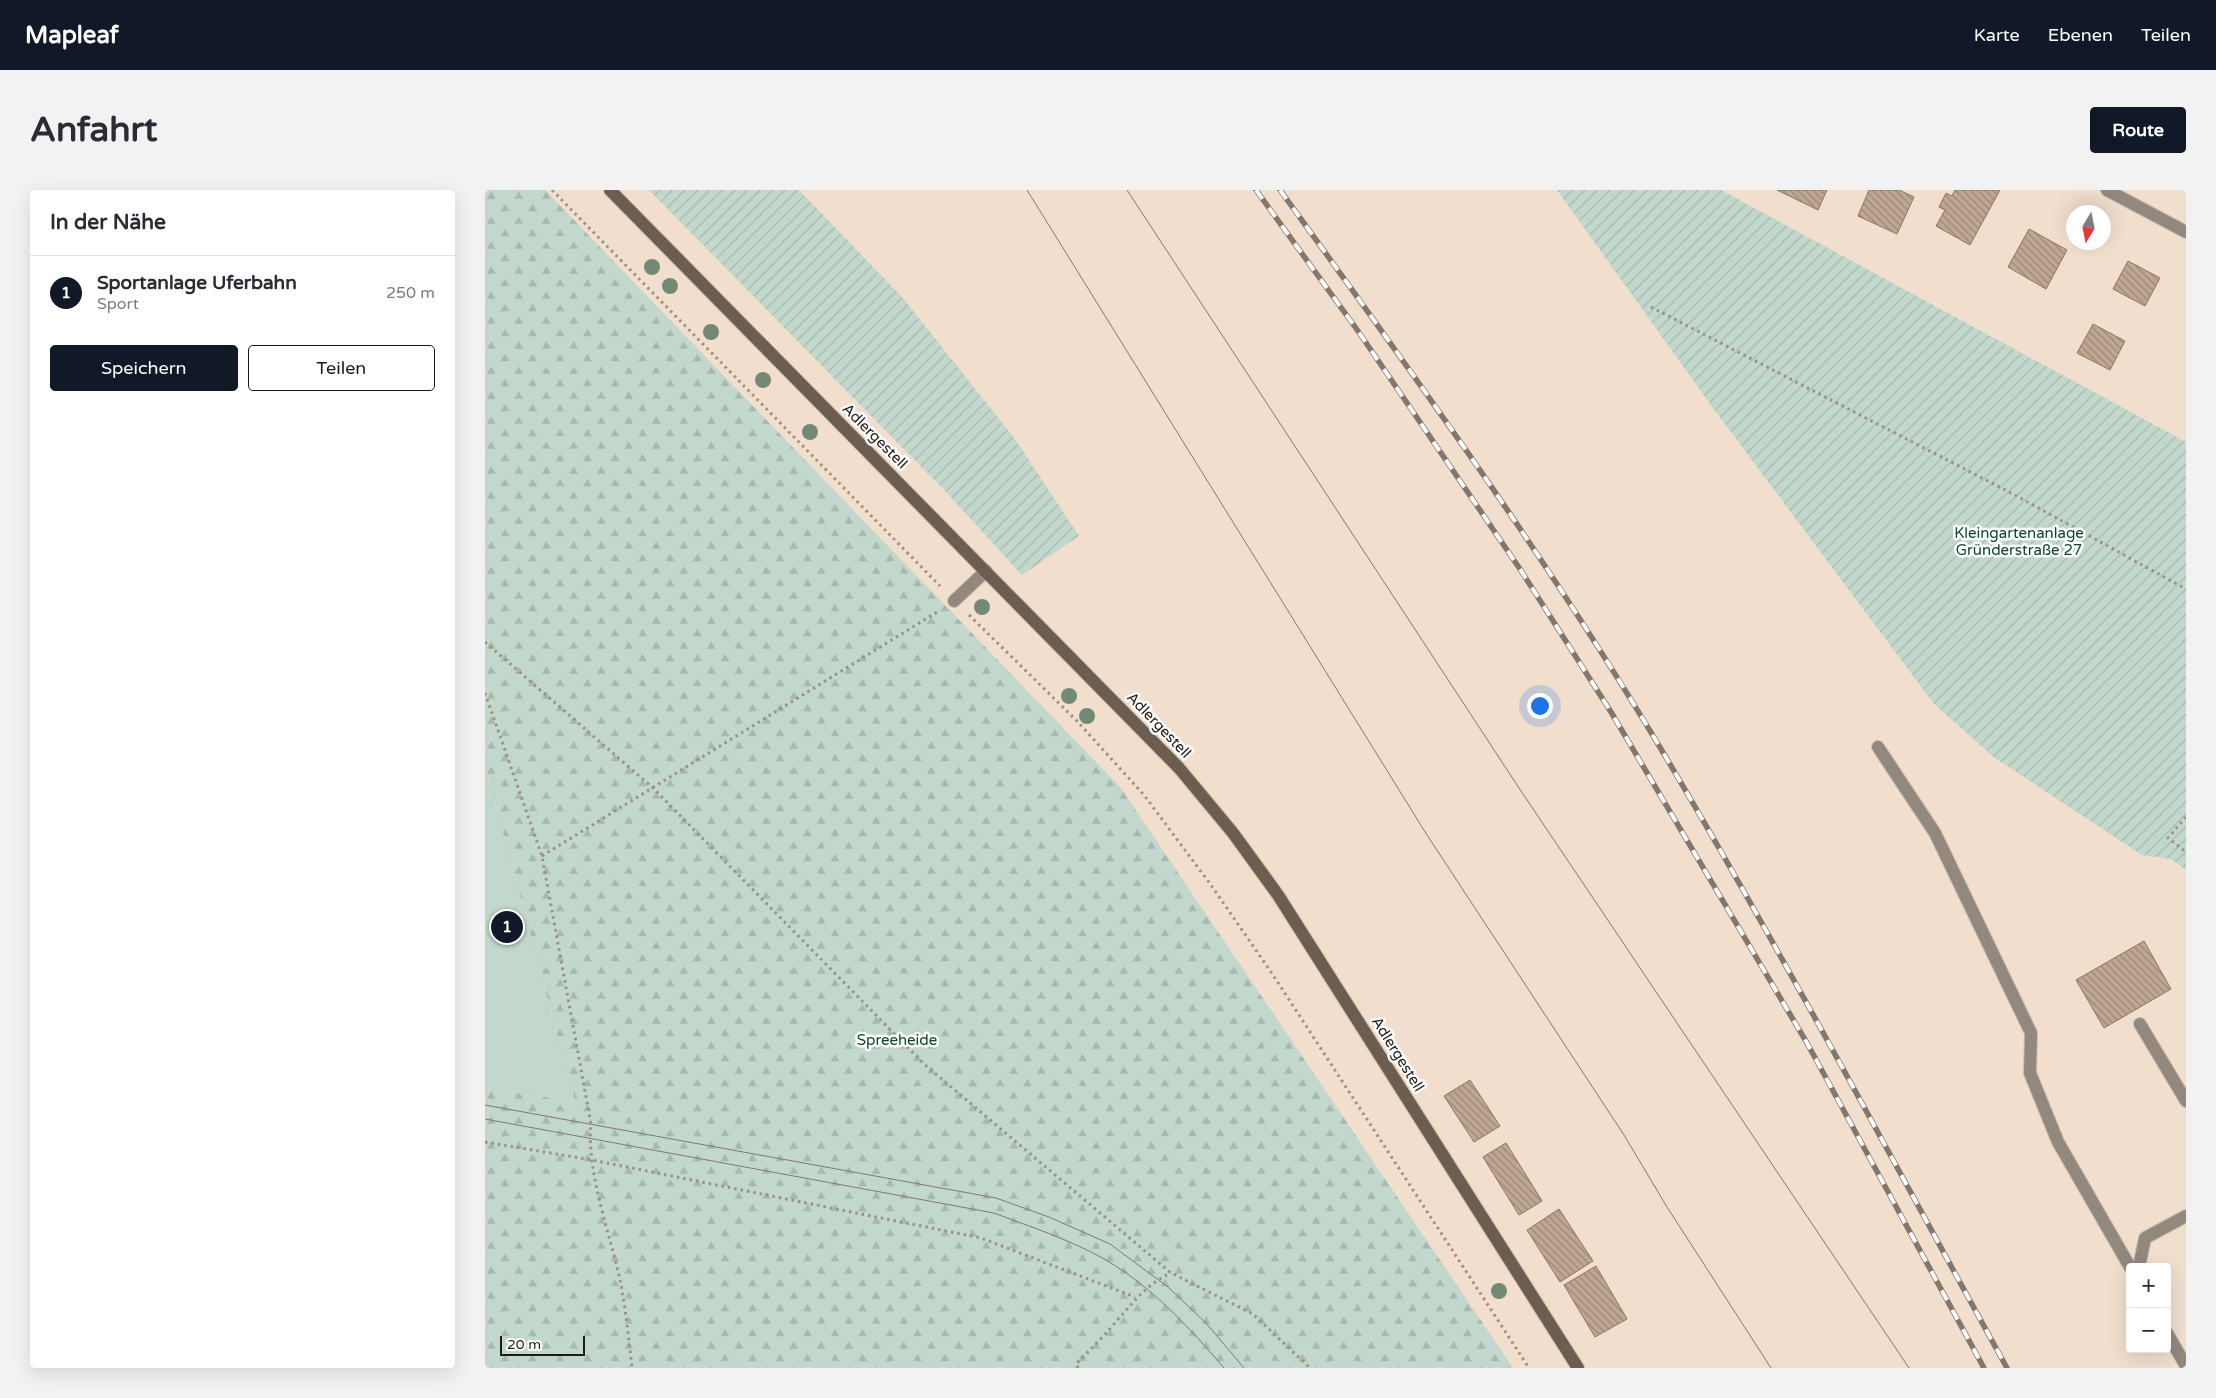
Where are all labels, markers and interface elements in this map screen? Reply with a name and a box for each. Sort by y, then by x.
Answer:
text: Mapleaf [25,21,119,50]
text: Karte [1974,24,2020,46]
text: Ebenen [2048,24,2113,46]
text: Teilen [2141,24,2191,46]
button: Route [2090,107,2186,153]
text: Anfahrt [30,109,157,151]
north arrow [2066,205,2111,250]
text: In der Nähe [50,210,166,235]
text: Sportanlage Uferbahn [97,272,297,294]
text: 1 [61,283,71,303]
text: 250 m [386,283,435,303]
text: Sport [97,294,139,314]
button: Speichern [50,345,238,391]
button: Teilen [248,345,435,391]
street label: Adlergestell [839,400,911,472]
park label: Kleingartenanlage Gründerstraße 27 [1954,524,2084,559]
street label: Adlergestell [1123,688,1195,762]
your location [1527,693,1553,719]
pin: 1 [491,908,523,946]
street label: Adlergestell [1368,1013,1428,1095]
park label: Spreeheide [857,1031,937,1049]
map controls [2126,1263,2171,1353]
button: + [2126,1263,2171,1308]
button: − [2126,1308,2171,1353]
scale bar [500,1333,585,1356]
text: 20 m [507,1336,541,1353]

